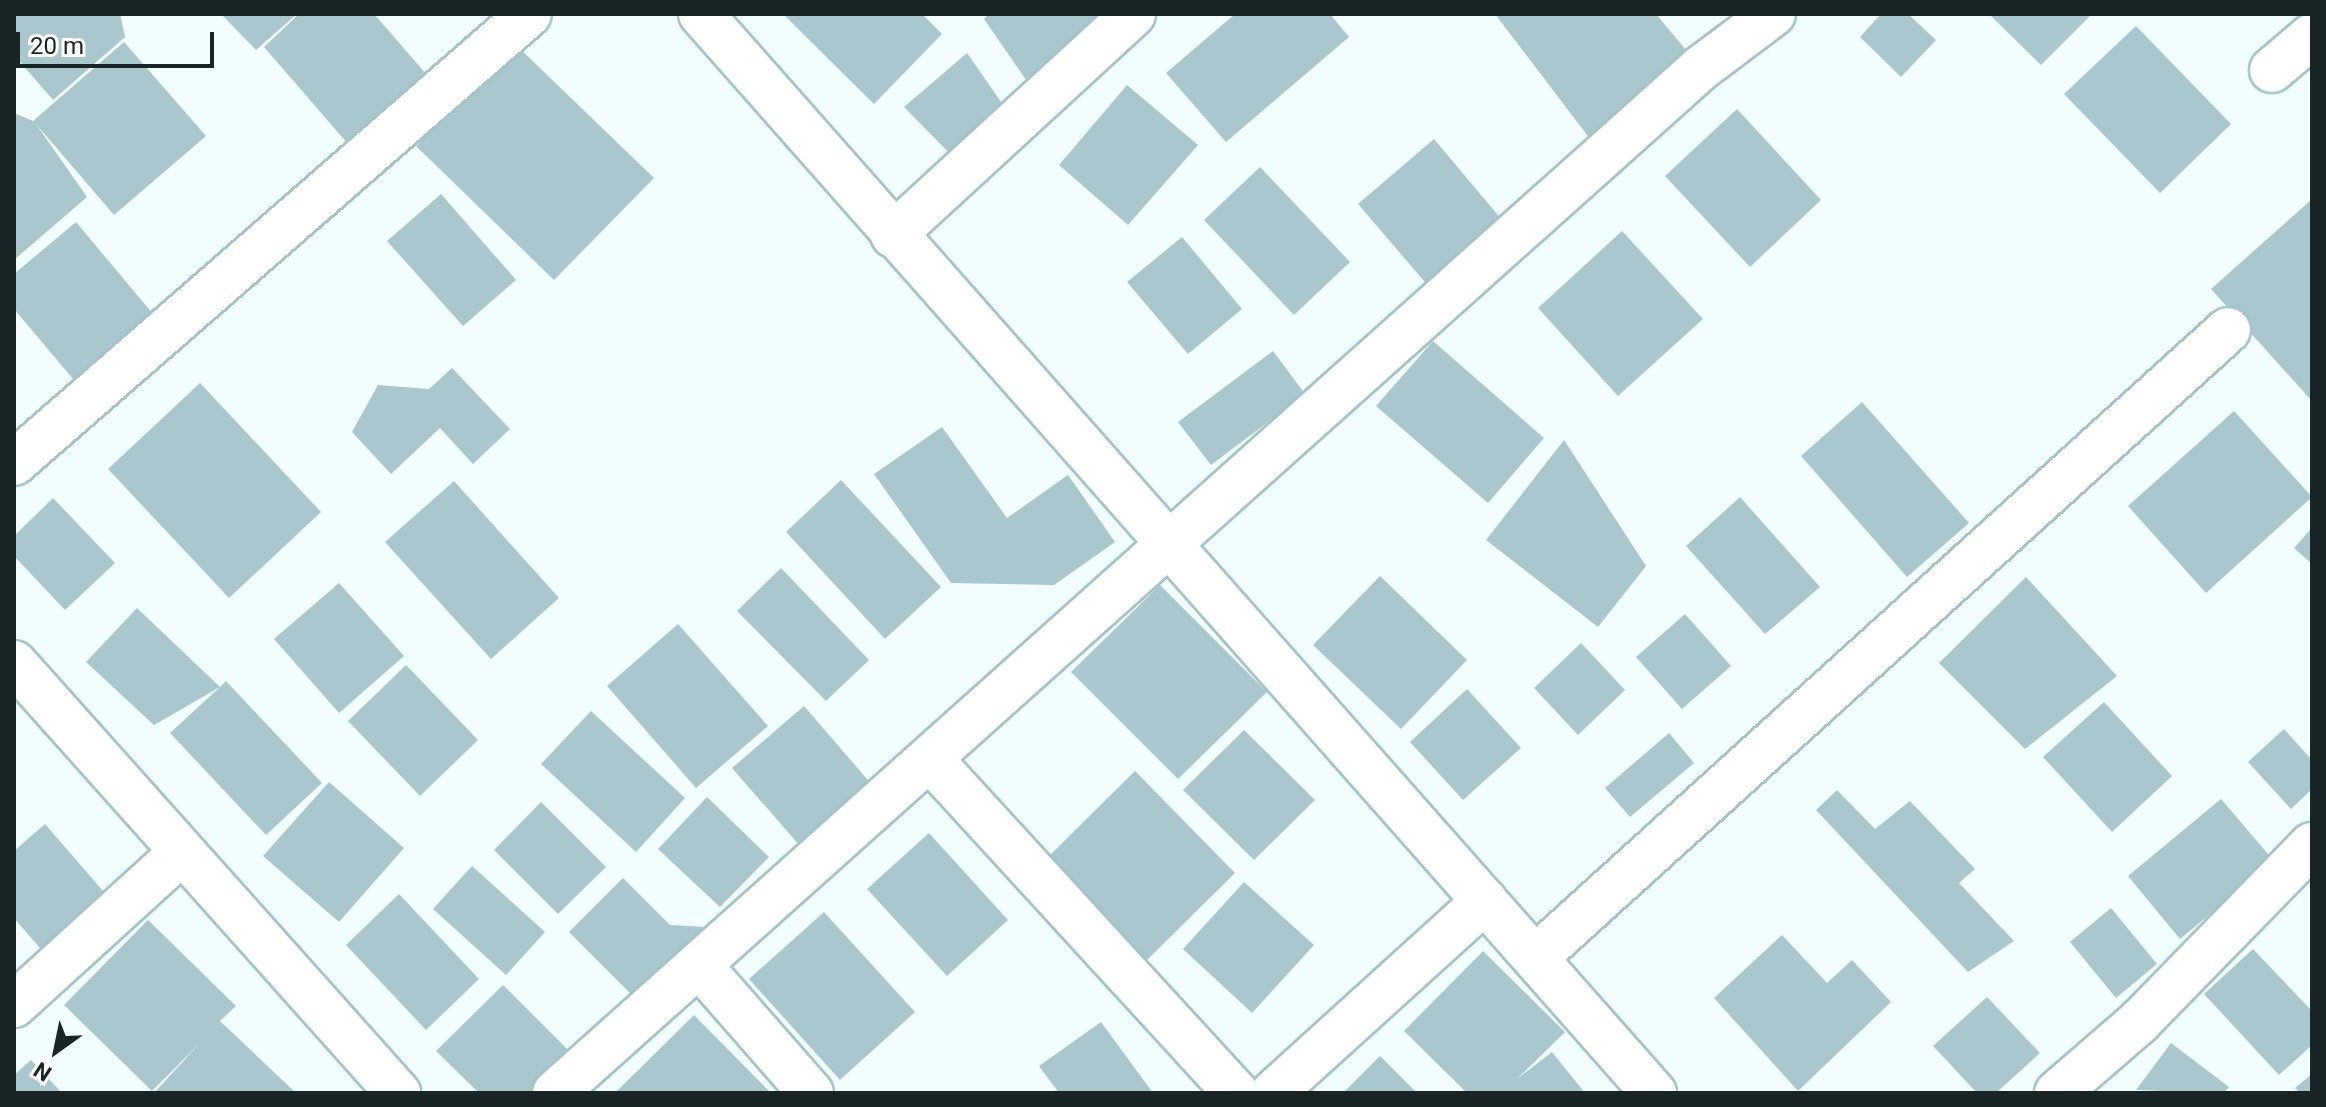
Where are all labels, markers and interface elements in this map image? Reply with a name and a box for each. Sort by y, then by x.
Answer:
scale bar [20,16,218,66]
text: 20 m [30,32,84,60]
north arrow [16,1011,96,1091]
text: N [29,1057,56,1086]

